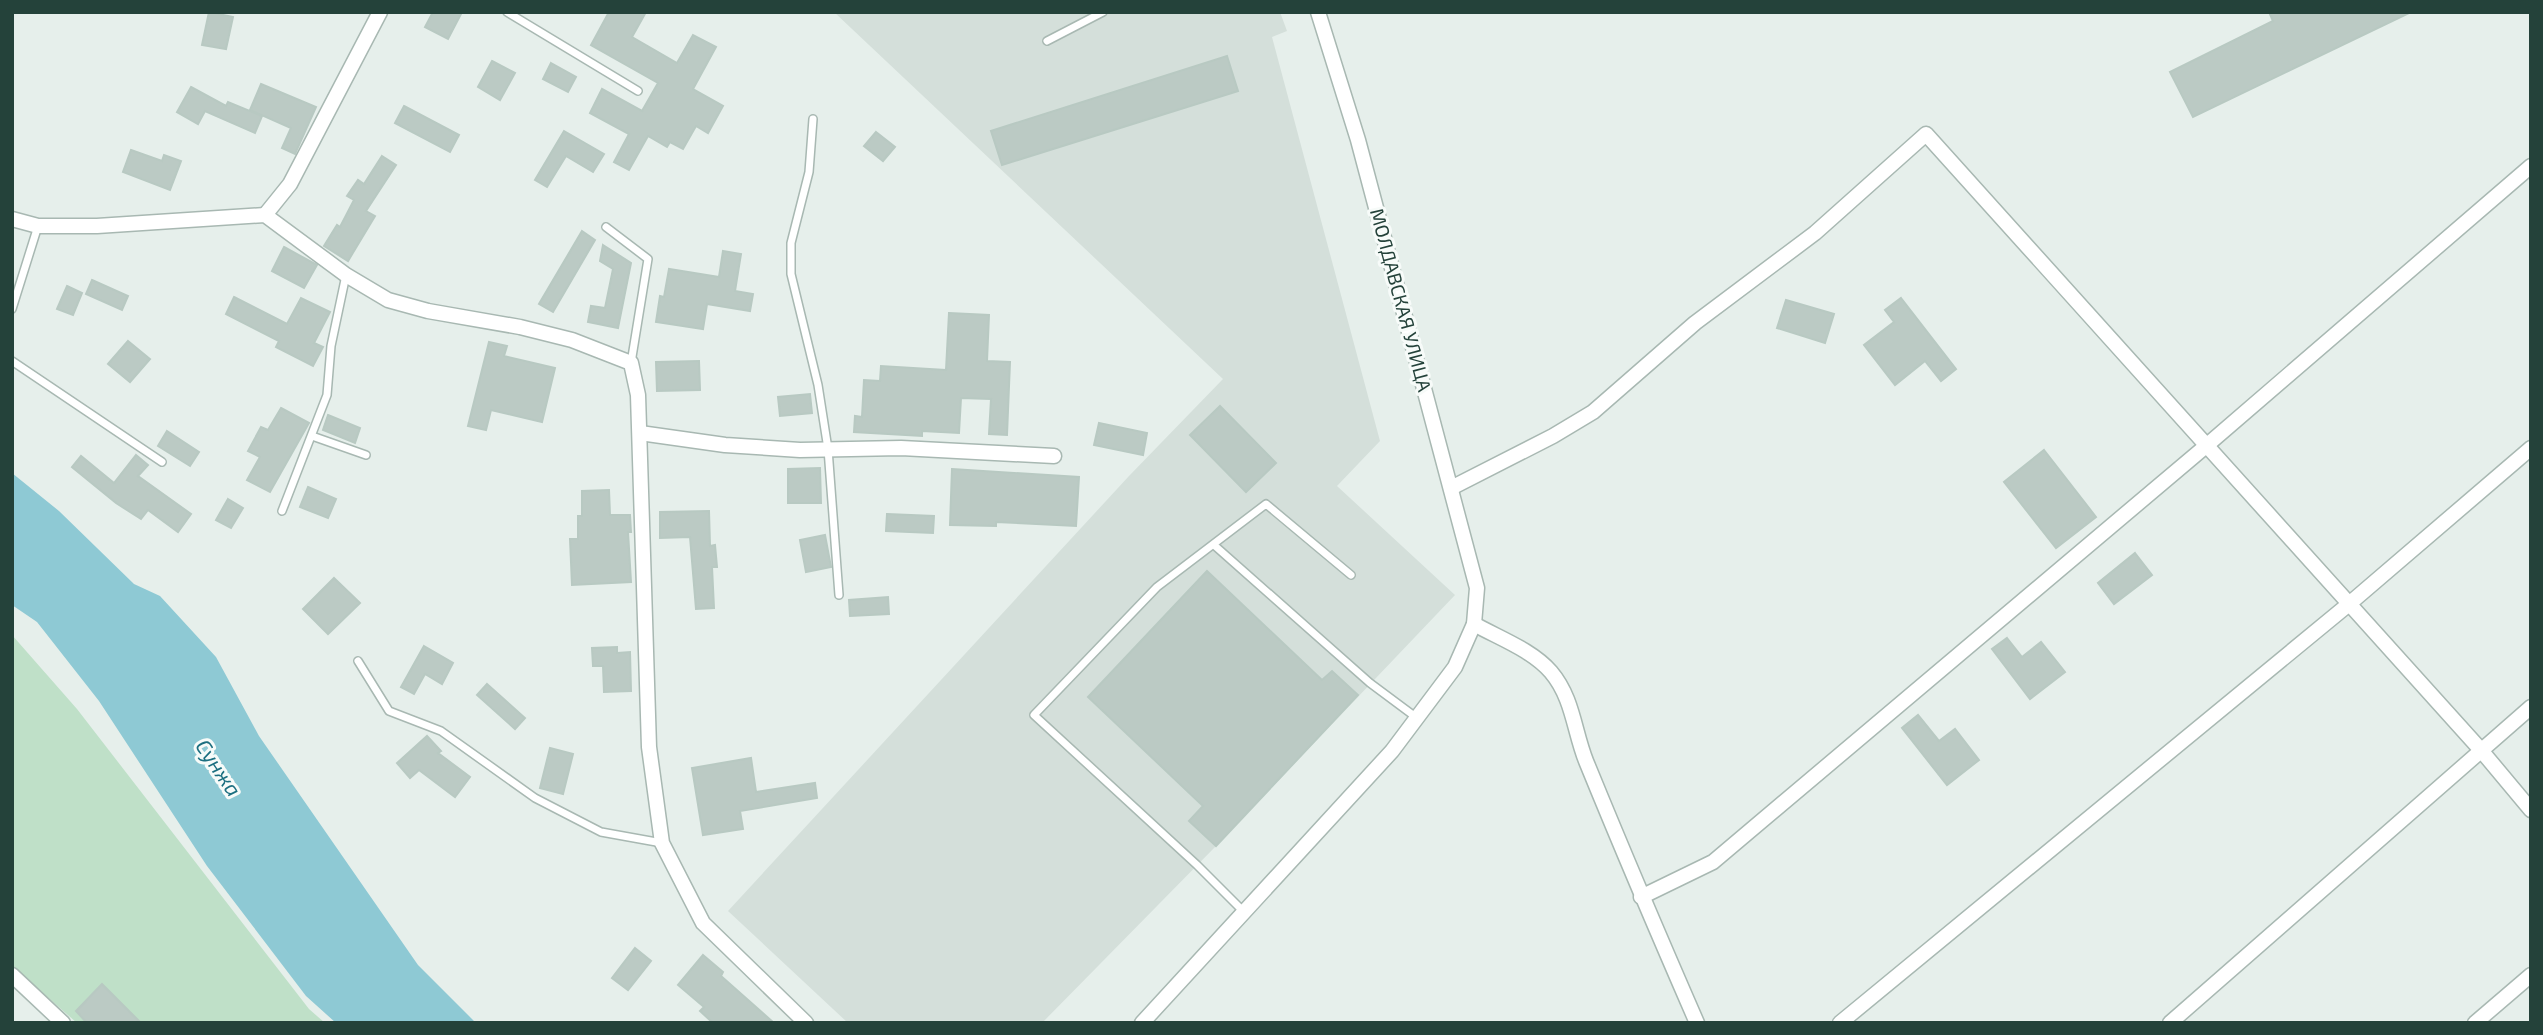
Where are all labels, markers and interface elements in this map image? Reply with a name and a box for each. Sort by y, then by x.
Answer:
street label: МОЛДАВСКАЯ УЛИЦА [1366,206,1437,394]
water label: Сунжа [191,734,247,800]

